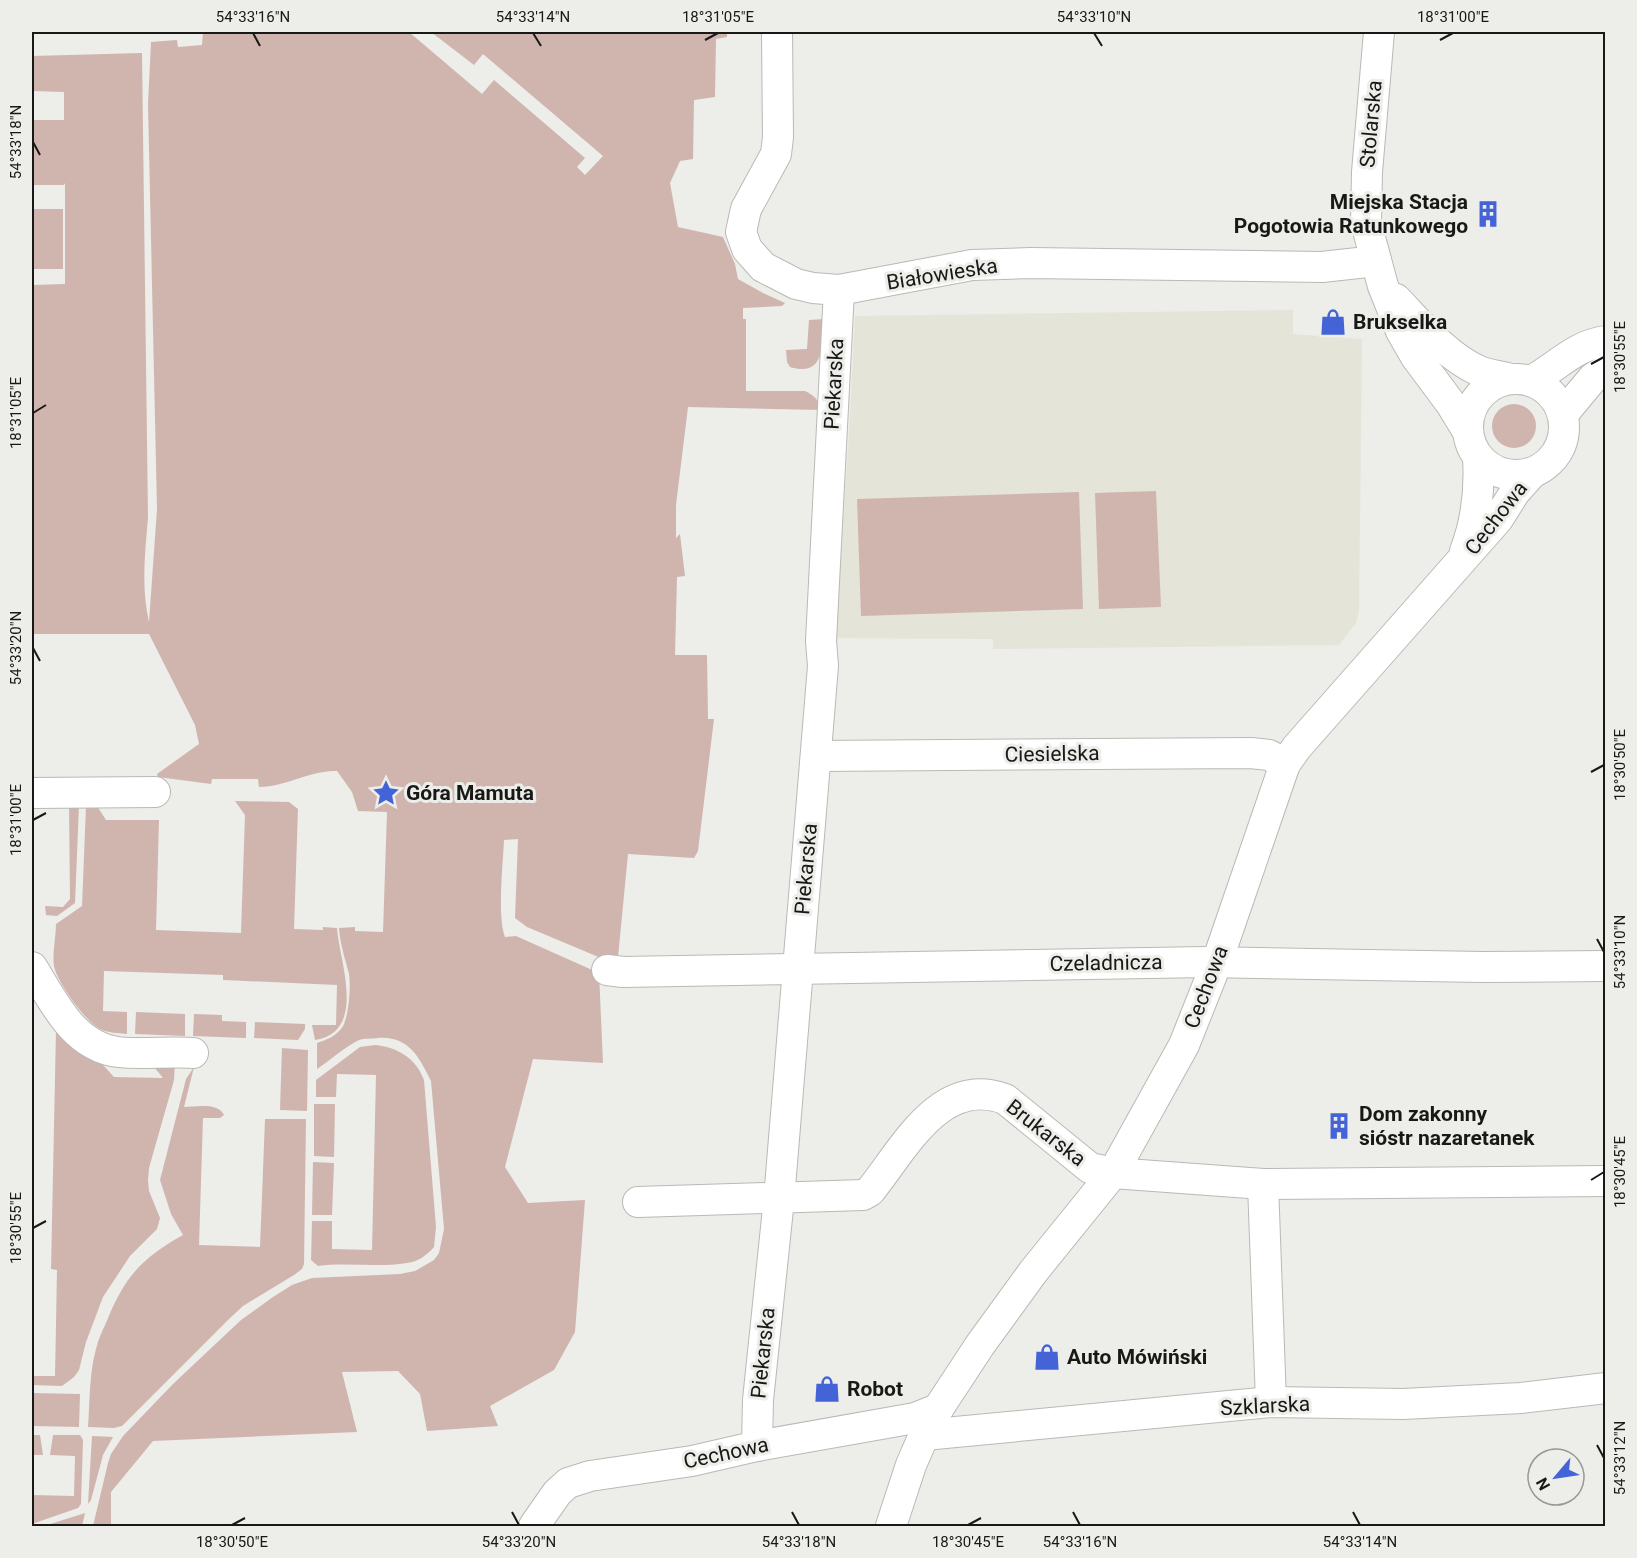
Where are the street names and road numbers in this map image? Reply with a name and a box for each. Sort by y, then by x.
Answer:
street label: Stolarska [1355,79,1387,169]
street label: Białowieska [885,253,999,295]
street label: Piekarska [820,338,848,430]
street label: Cechowa [1460,477,1532,559]
street label: Ciesielska [1004,741,1100,767]
street label: Piekarska [790,822,822,916]
street label: Cechowa [1179,942,1233,1032]
street label: Czeladnicza [1049,950,1163,976]
street label: Brukarska [1002,1095,1090,1171]
street label: Piekarska [746,1306,780,1400]
street label: Szklarska [1219,1392,1311,1420]
street label: Cechowa [681,1432,771,1474]

